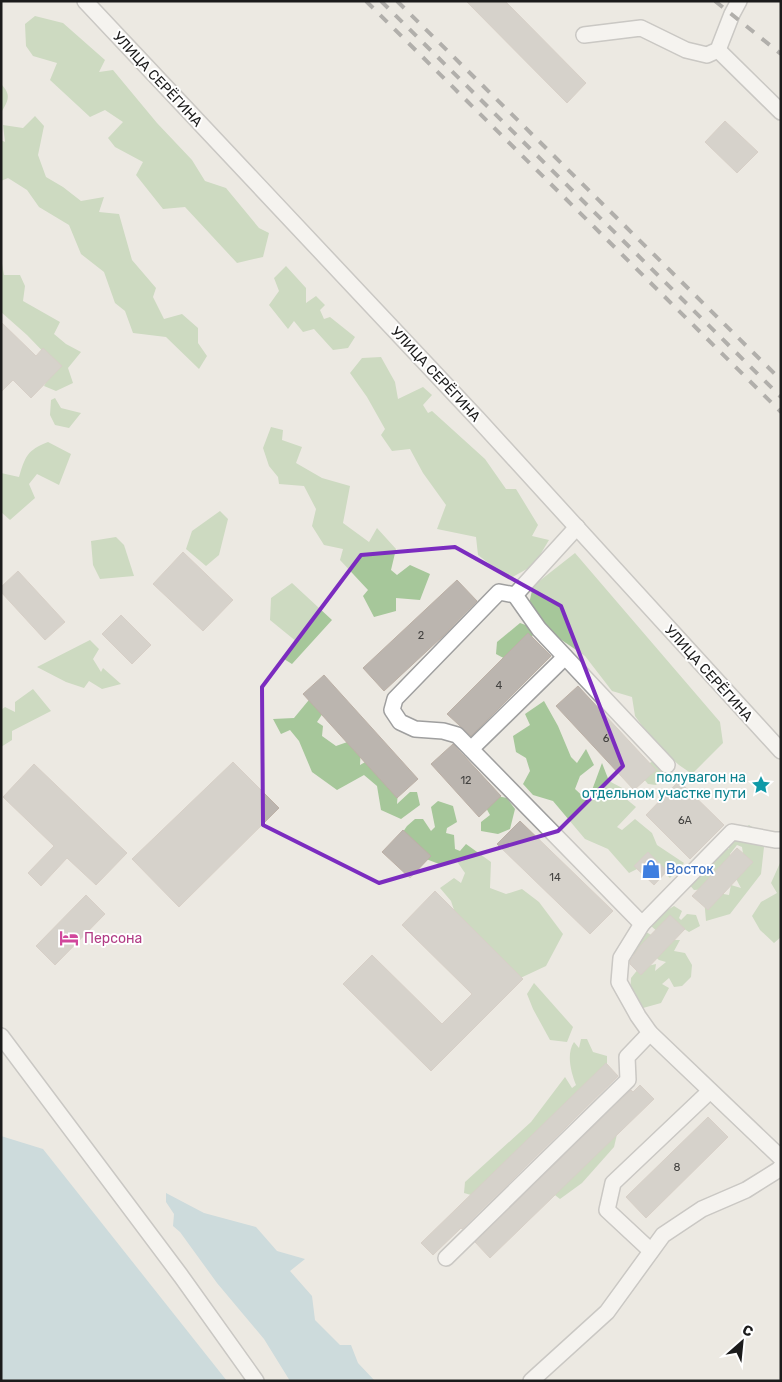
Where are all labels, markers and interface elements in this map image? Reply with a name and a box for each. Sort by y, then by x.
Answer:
street label: УЛИЦА СЕРЁГИНА [109,28,207,131]
street label: УЛИЦА СЕРЁГИНА [387,323,485,426]
street label: УЛИЦА СЕРЁГИНА [661,621,757,725]
house number: 2 [418,629,424,642]
house number: 4 [496,679,503,692]
house number: 6 [603,732,610,745]
place label: полувагон на отдельном участке пути [582,769,746,802]
house number: 12 [460,774,472,787]
place icon: полувагон на отдельном участке пути [750,774,772,796]
house number: 6А [678,814,693,827]
shop icon: Восток [640,858,662,880]
place label: Восток [666,861,714,878]
house number: 14 [549,871,561,884]
hotel icon: Персона [58,927,80,949]
place label: Персона [84,930,142,947]
house number: 8 [674,1161,681,1174]
north arrow [717,1317,767,1367]
text: С [739,1321,756,1341]

